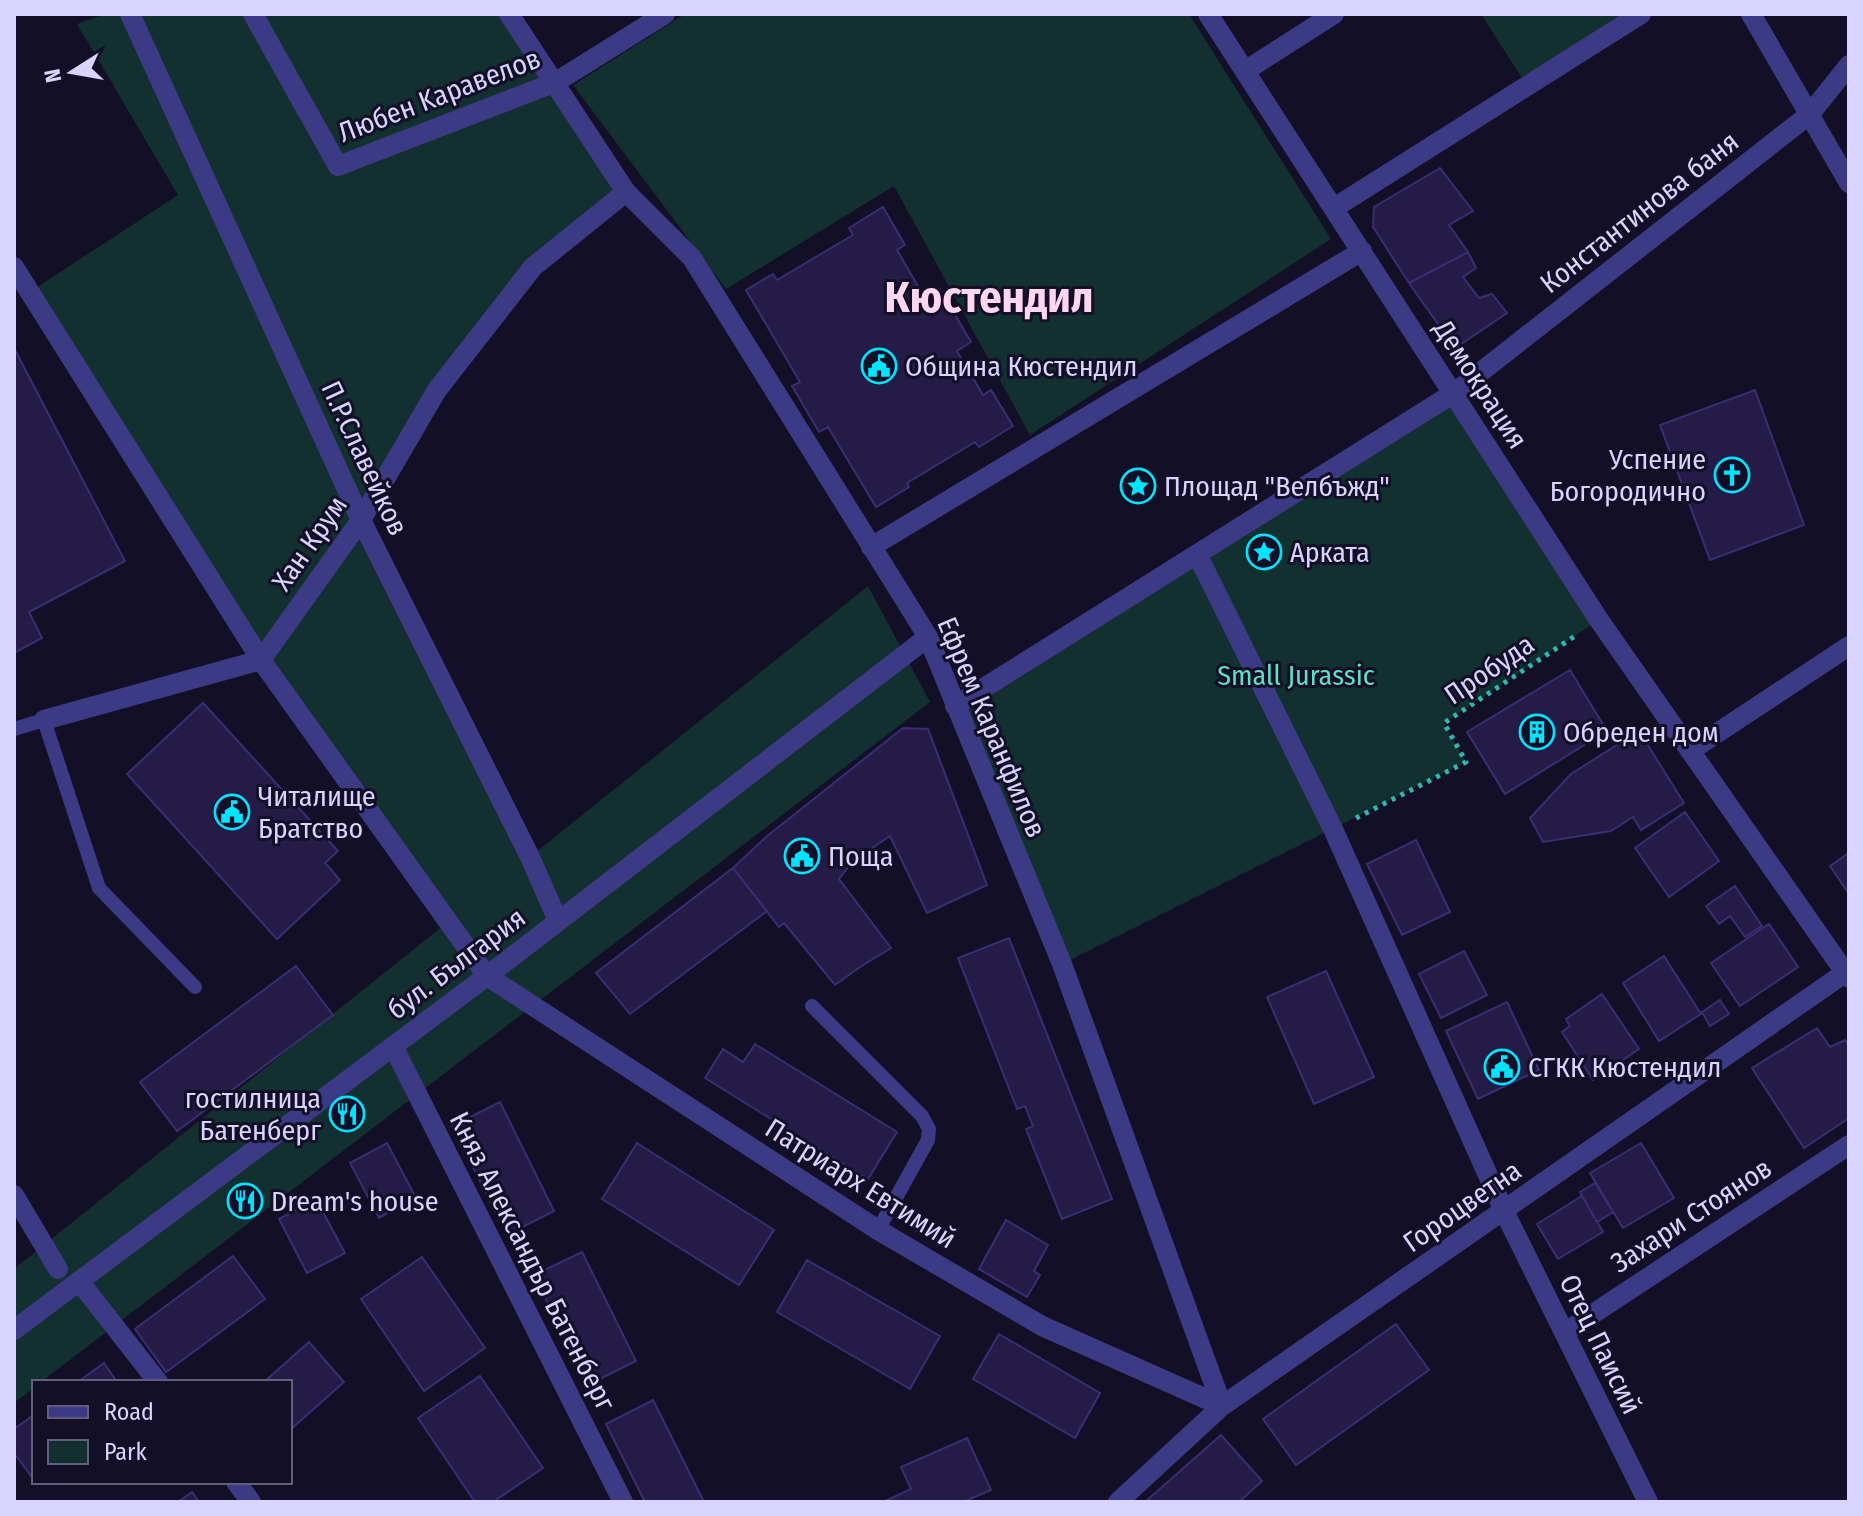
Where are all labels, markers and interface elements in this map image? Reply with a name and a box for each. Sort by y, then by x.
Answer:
north arrow [32,32,112,112]
street label: Любен Kаравелов [333,42,545,149]
text: N [38,67,67,85]
street label: Константинова баня [1534,125,1745,300]
district label: Кюстендил [885,271,1093,324]
street label: Демокрация [1426,313,1534,455]
public building icon: Община Кюстендил [860,347,898,385]
place label: Община Кюстендил [905,350,1137,383]
street label: П.Р.Славейков [314,376,415,541]
place label: Успение Богородично [1550,443,1706,508]
church icon: Успение Богородично [1713,456,1751,494]
place icon: Площад "Велбъжд" [1119,467,1157,505]
place label: Площад "Велбъжд" [1164,470,1390,503]
street label: Хан Крум [265,490,354,597]
place icon: Арката [1245,533,1283,571]
place label: Арката [1290,536,1370,569]
street label: Ефрем Каранфилов [930,612,1053,842]
street label: Пробуда [1438,628,1540,711]
park label: Small Jurassic [1217,659,1375,692]
building icon: Обреден дом [1518,713,1556,751]
place label: Обреден дом [1563,716,1719,749]
place label: Читалище Братство [258,780,376,845]
public building icon: Читалище Братство [213,793,251,831]
public building icon: Поща [783,837,821,875]
place label: Поща [828,840,894,873]
street label: бул. България [381,901,532,1026]
public building icon: СГКК Кюстендил [1483,1048,1521,1086]
place label: СГКК Кюстендил [1528,1051,1721,1084]
place label: гостилница Батенберг [185,1082,321,1147]
restaurant icon: гостилница Батенберг [328,1095,366,1133]
street label: Княз Александър Батенберг [443,1106,622,1416]
street label: Патриарх Евтимий [759,1112,962,1255]
street label: Захари Стоянов [1605,1151,1778,1280]
street label: Гороцветна [1397,1154,1528,1259]
restaurant icon: Dream's house [226,1182,264,1220]
place label: Dream's house [271,1185,439,1218]
street label: Отец Паисий [1553,1269,1649,1419]
legend [32,1380,292,1484]
text: Road [104,1398,154,1426]
text: Park [104,1438,147,1466]

